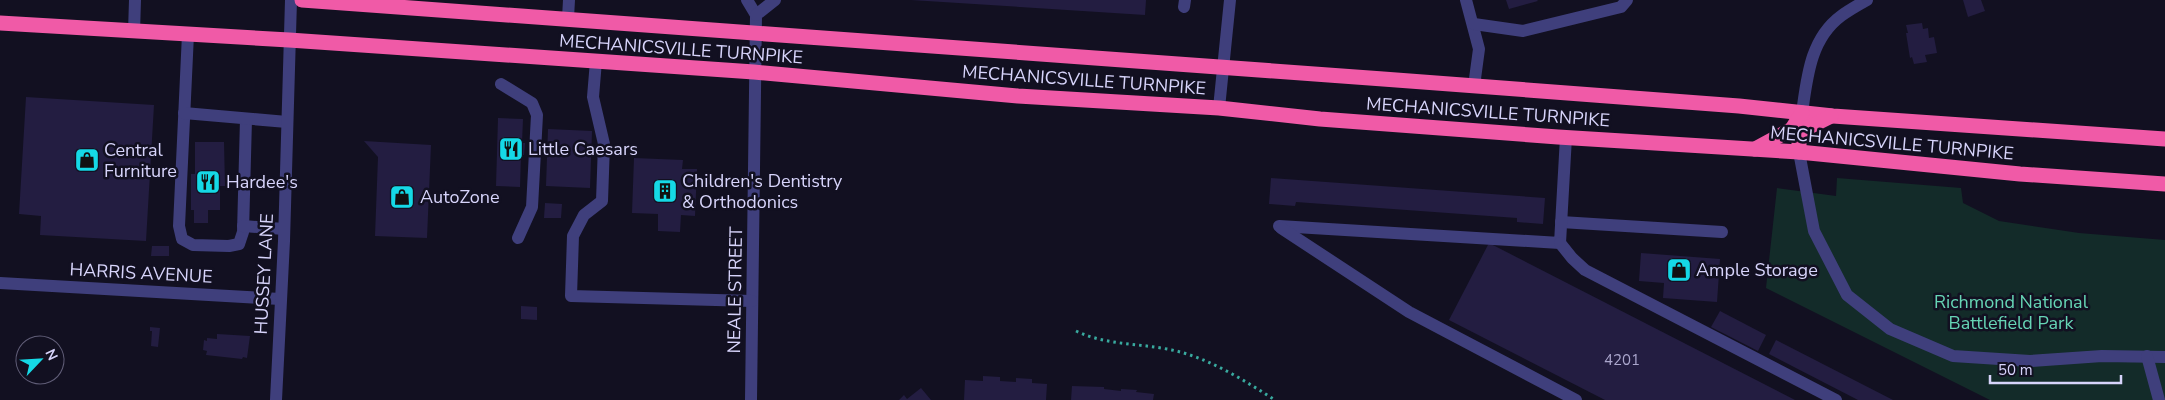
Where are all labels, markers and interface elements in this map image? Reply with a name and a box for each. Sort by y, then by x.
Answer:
street label: MECHANICSVILLE TURNPIKE [558,29,804,69]
street label: MECHANICSVILLE TURNPIKE [961,60,1207,100]
street label: MECHANICSVILLE TURNPIKE [1365,92,1611,132]
street label: MECHANICSVILLE TURNPIKE [1769,120,2015,166]
restaurant icon: Little Caesars [498,136,524,162]
place label: Little Caesars [528,137,638,161]
place label: Central Furniture [104,138,177,183]
shop icon: Central Furniture [74,147,100,173]
restaurant icon: Hardee's [195,169,221,195]
place label: Children's Dentistry & Orthodonics [682,169,843,214]
place label: Hardee's [226,170,298,194]
building icon: Children's Dentistry & Orthodonics [652,178,678,204]
shop icon: AutoZone [389,184,415,210]
place label: AutoZone [420,185,500,209]
street label: HUSSEY LANE [249,213,279,335]
street label: NEALE STREET [722,226,748,354]
street label: HARRIS AVENUE [69,257,213,289]
shop icon: Ample Storage [1666,257,1692,283]
place label: Ample Storage [1696,258,1818,282]
park label: Richmond National Battlefield Park [1934,290,2089,335]
north arrow [15,335,65,385]
text: N [41,346,62,363]
house number: 4201 [1604,350,1640,370]
scale bar [1990,352,2121,384]
text: 50 m [1998,360,2033,380]

